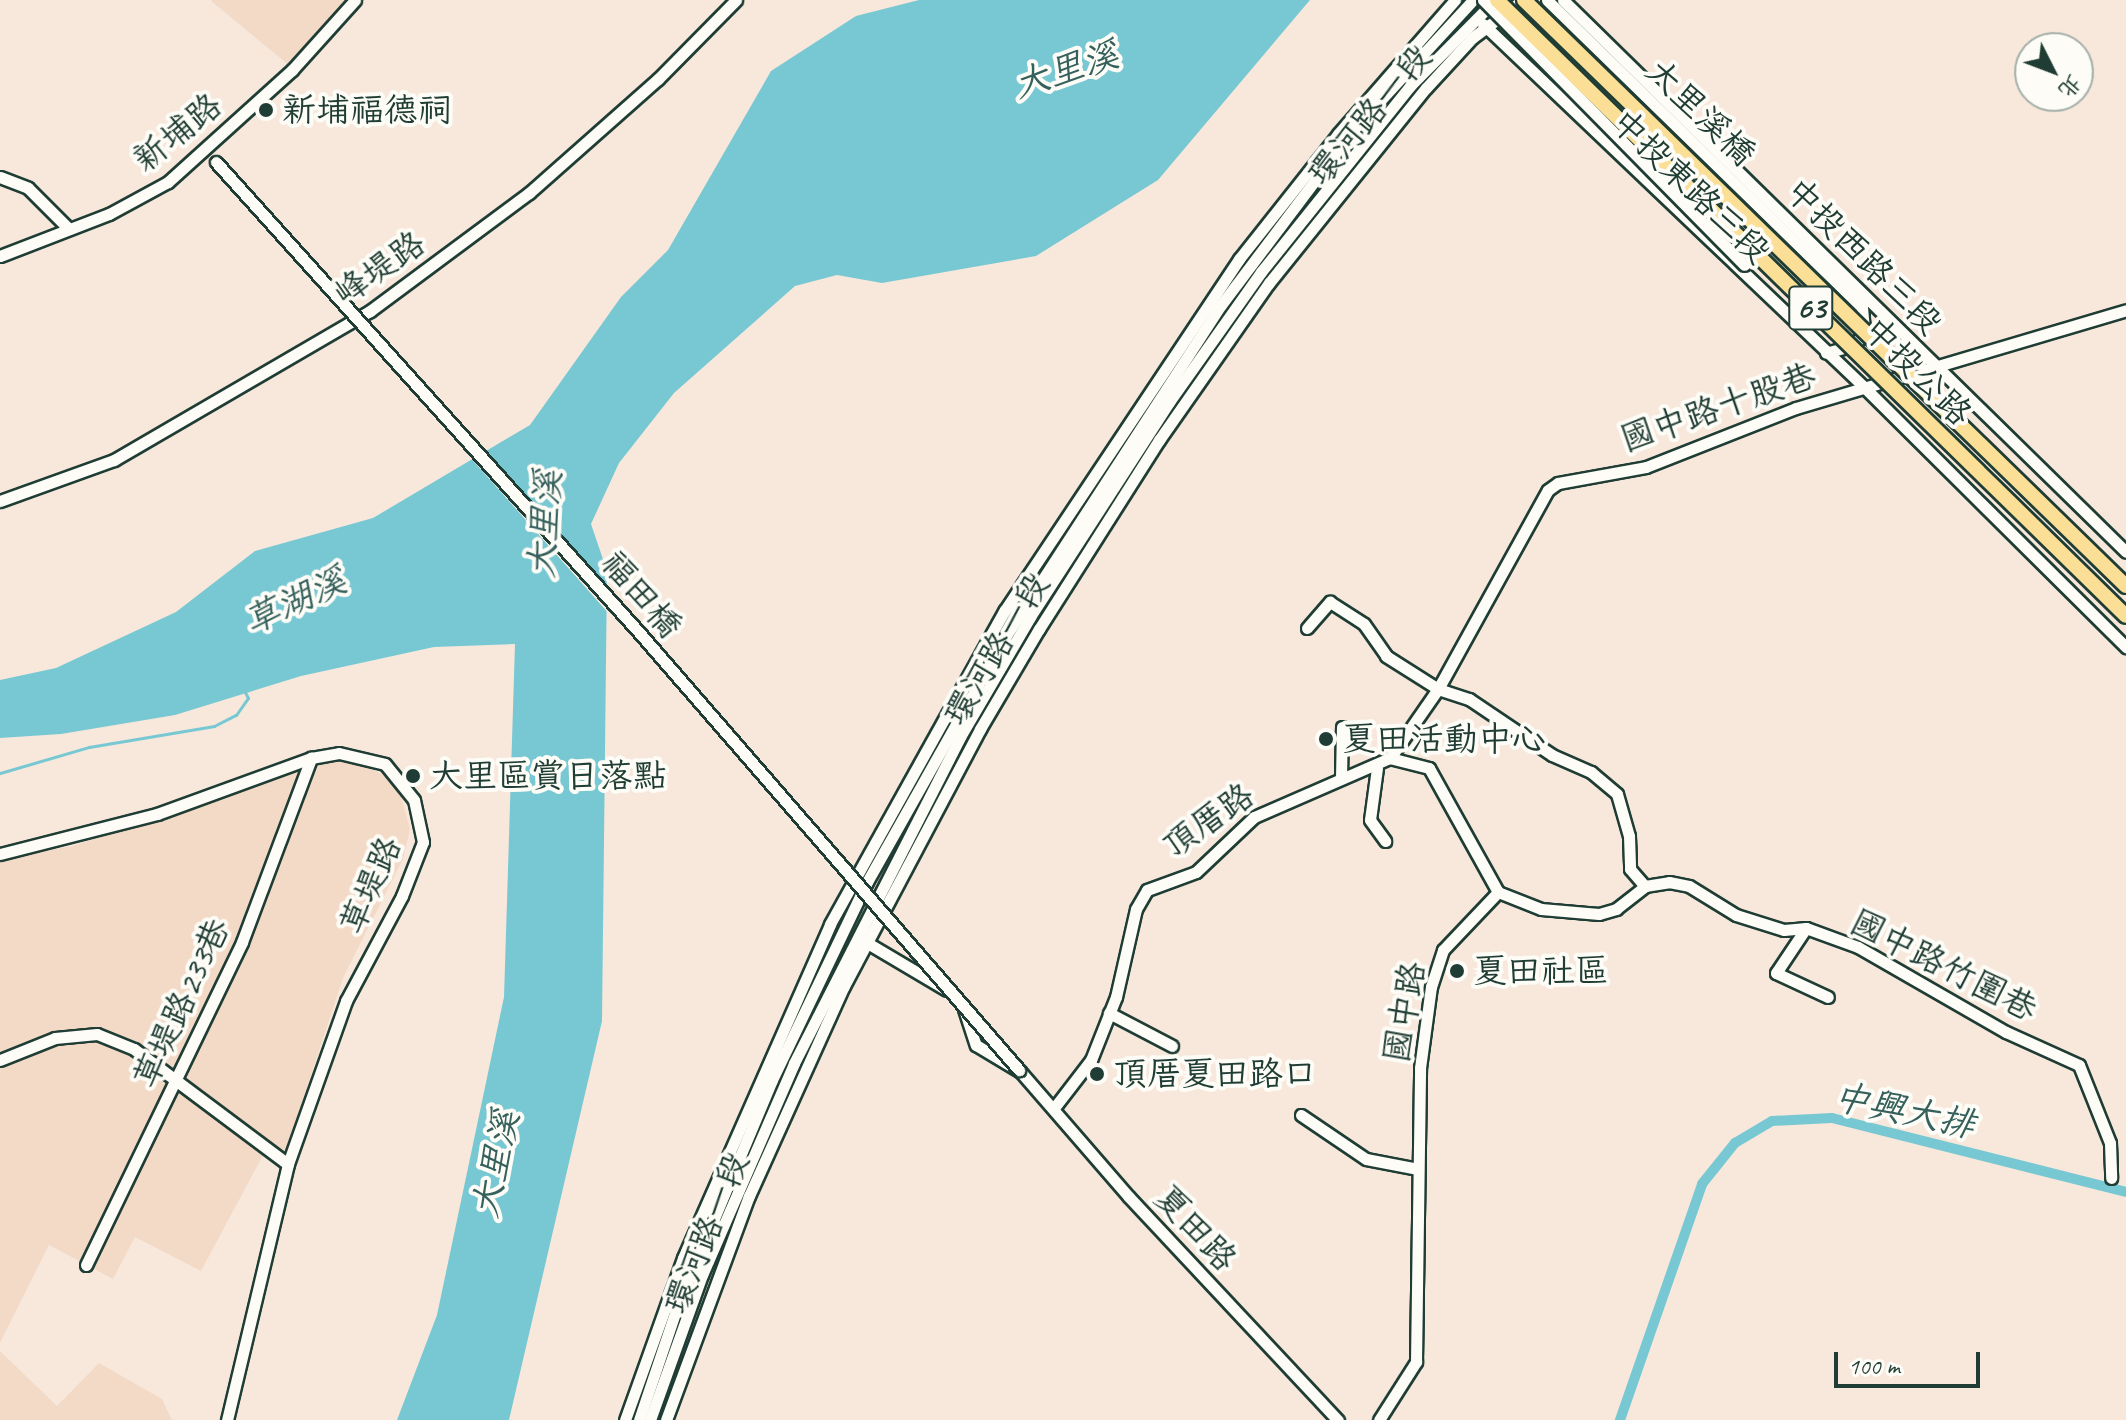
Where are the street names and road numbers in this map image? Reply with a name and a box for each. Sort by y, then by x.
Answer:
street label: 環河路一段 [1299,37,1439,193]
street label: 大里溪橋 [1638,50,1764,174]
street label: 新埔路 [125,84,229,180]
street label: 中投東路三段 [1603,100,1779,272]
street label: 中投西路三段 [1777,169,1951,343]
street label: 峰堤路 [326,222,432,314]
road number: 63 [1787,280,1835,336]
street label: 中投公路 [1855,308,1981,434]
street label: 國中路十股巷 [1615,355,1821,459]
street label: 福田橋 [593,542,691,646]
street label: 環河路一段 [935,566,1057,732]
street label: 頂厝路 [1155,774,1261,866]
street label: 草堤路 [331,830,409,940]
street label: 國中路竹圍巷 [1844,901,2044,1029]
street label: 草堤路233巷 [124,912,238,1094]
street label: 國中路 [1375,958,1433,1066]
street label: 環河路一段 [655,1147,757,1319]
street label: 夏田路 [1146,1177,1246,1279]

